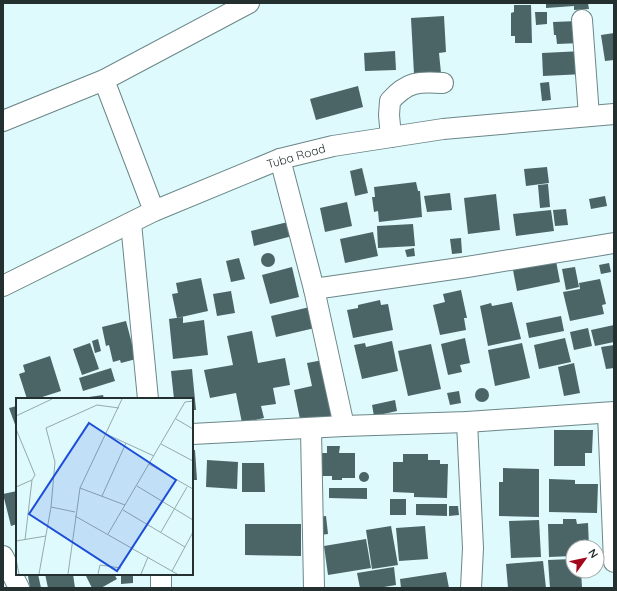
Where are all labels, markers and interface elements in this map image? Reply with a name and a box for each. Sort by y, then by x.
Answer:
street label: Tuba Road [265,140,327,172]
inset map [16,398,193,575]
north arrow [565,539,605,579]
text: N [585,546,601,561]

